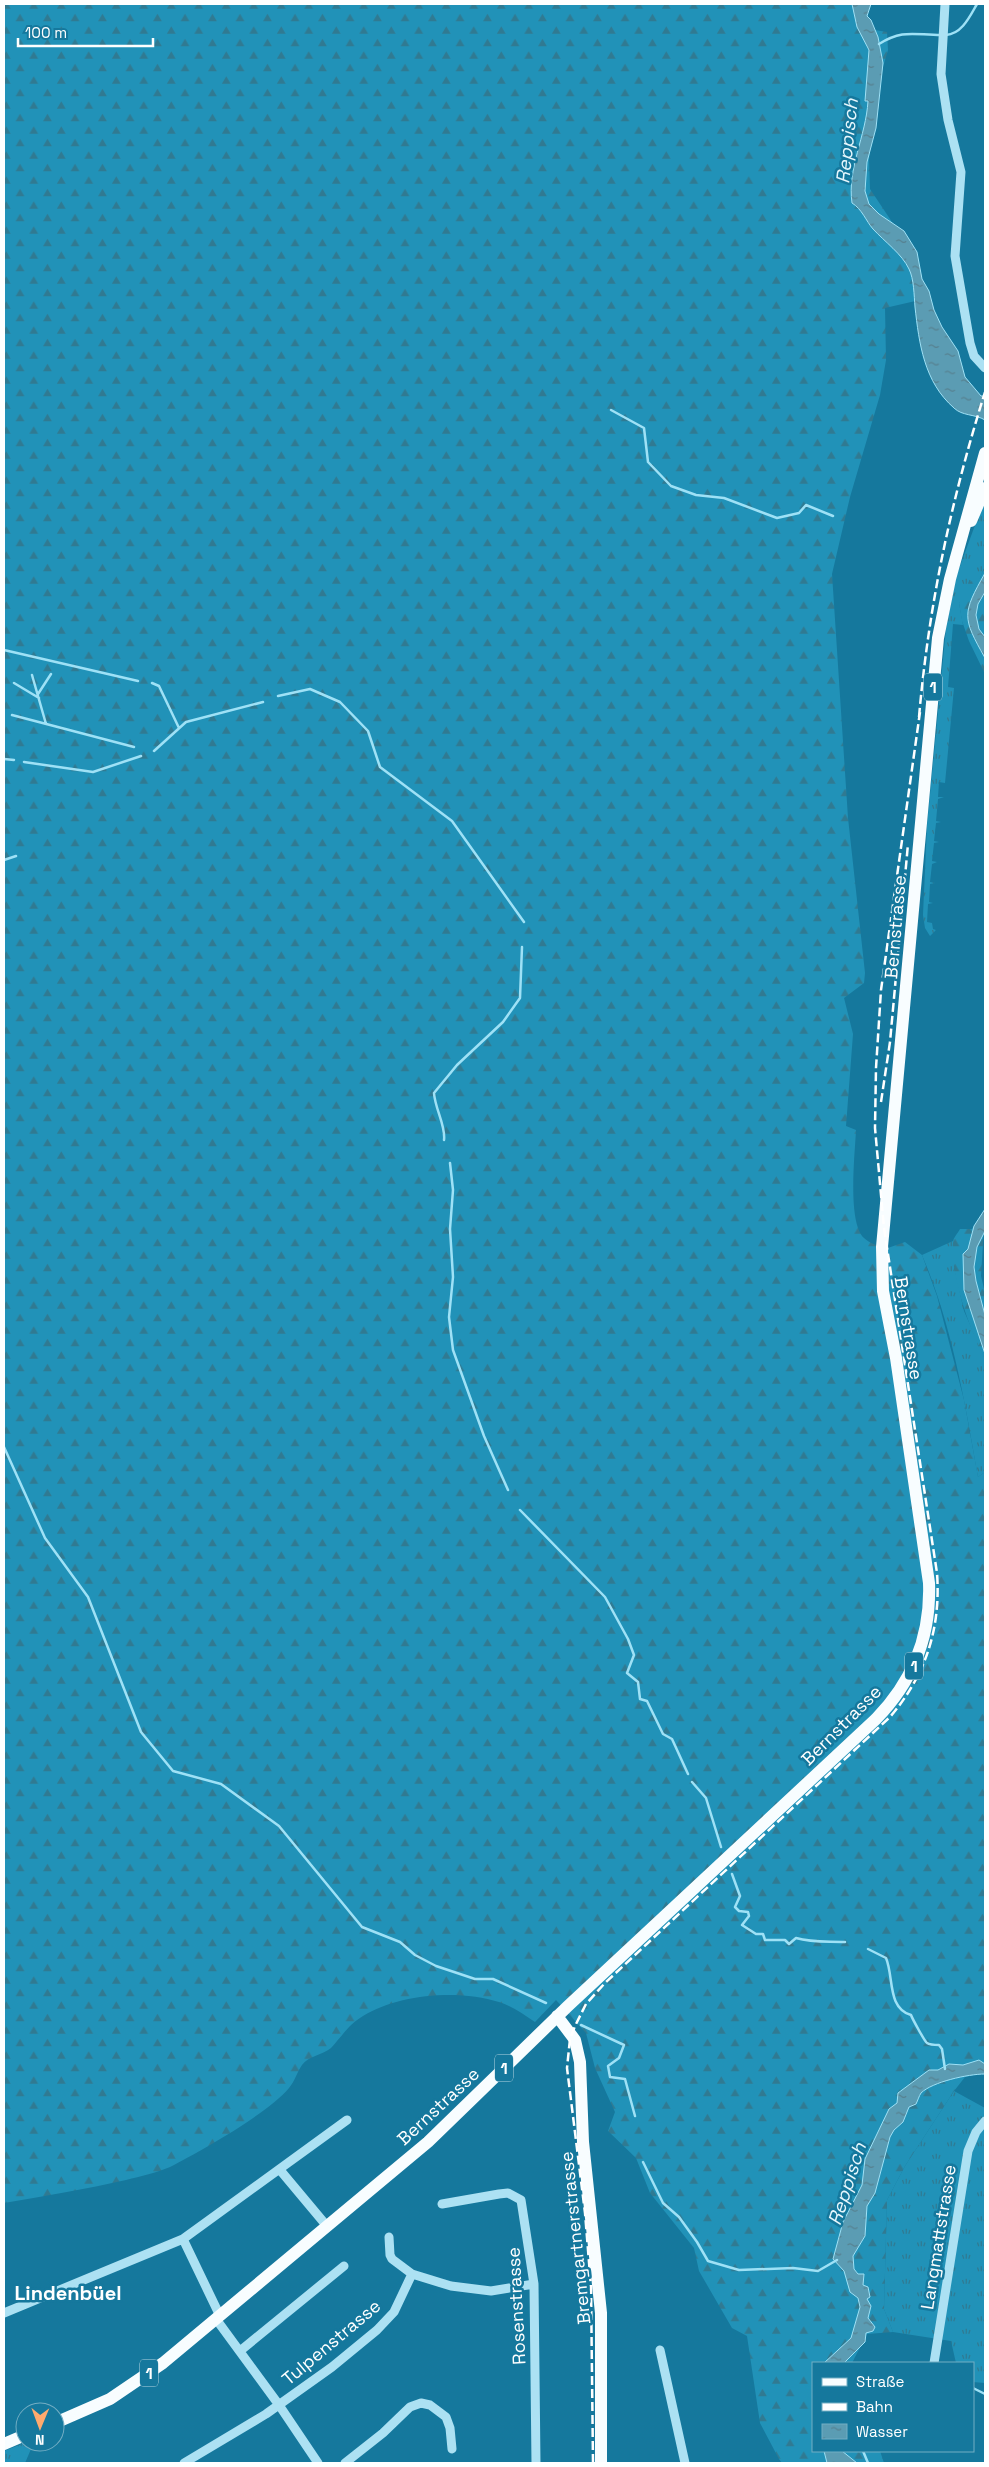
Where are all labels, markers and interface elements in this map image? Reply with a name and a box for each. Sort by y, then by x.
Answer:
scale bar [18,15,152,47]
text: 100 m [25,23,67,42]
water label: Reppisch [830,97,864,185]
road number: 1 [924,674,942,700]
street label: Bernstrasse [879,874,911,980]
street label: Bernstrasse [889,1275,929,1381]
road number: 1 [905,1652,923,1680]
street label: Bernstrasse [796,1680,886,1770]
road number: 1 [495,2054,513,2082]
street label: Bernstrasse [392,2062,484,2150]
water label: Reppisch [822,2139,872,2228]
street label: Bremgartnerstrasse [554,2150,596,2326]
street label: Langmattstrasse [915,2163,961,2311]
street label: Rosenstrasse [501,2247,531,2365]
district label: Lindenbüel [14,2280,122,2306]
street label: Tulpenstrasse [277,2294,385,2390]
road number: 1 [140,2360,158,2386]
legend [812,2362,974,2452]
text: Straße [856,2372,905,2391]
text: Bahn [856,2397,893,2416]
north arrow [15,2402,65,2452]
text: Wasser [856,2422,908,2441]
text: N [35,2431,45,2449]

